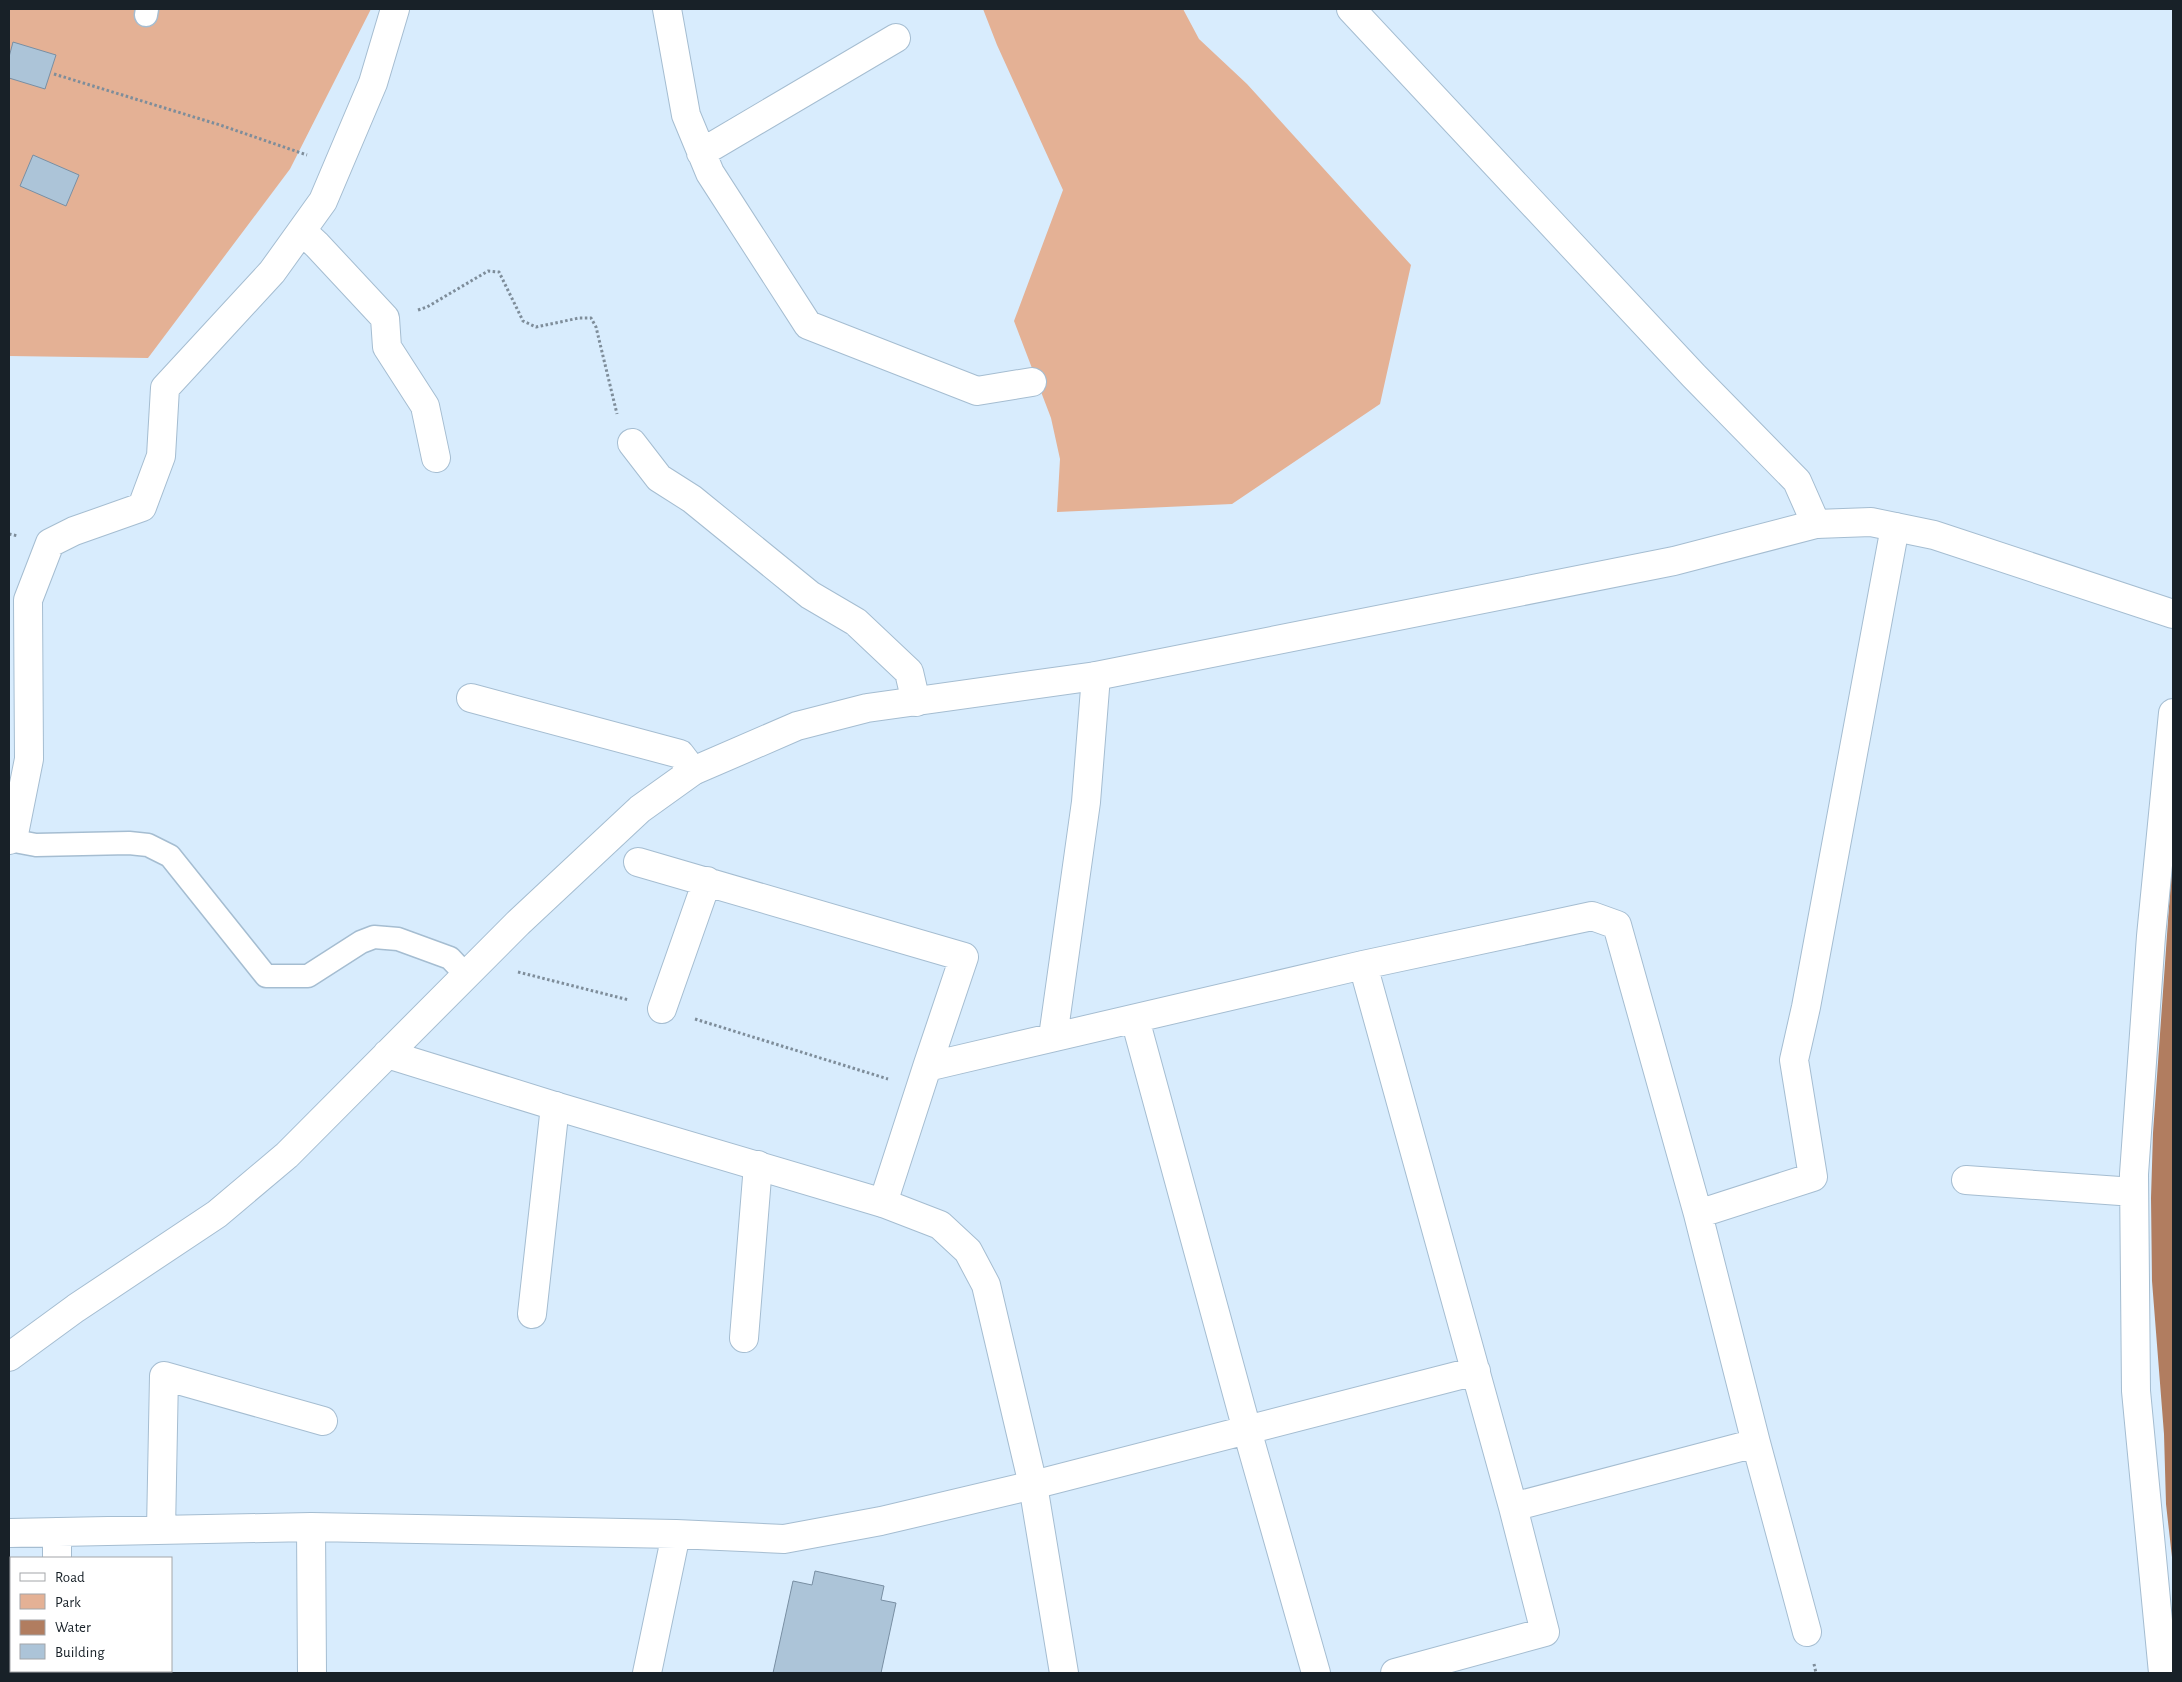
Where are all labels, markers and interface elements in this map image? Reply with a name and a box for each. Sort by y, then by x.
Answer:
legend [10,1557,172,1672]
text: Road [55,1570,85,1585]
text: Park [55,1595,81,1610]
text: Water [55,1620,91,1635]
text: Building [55,1645,105,1660]

